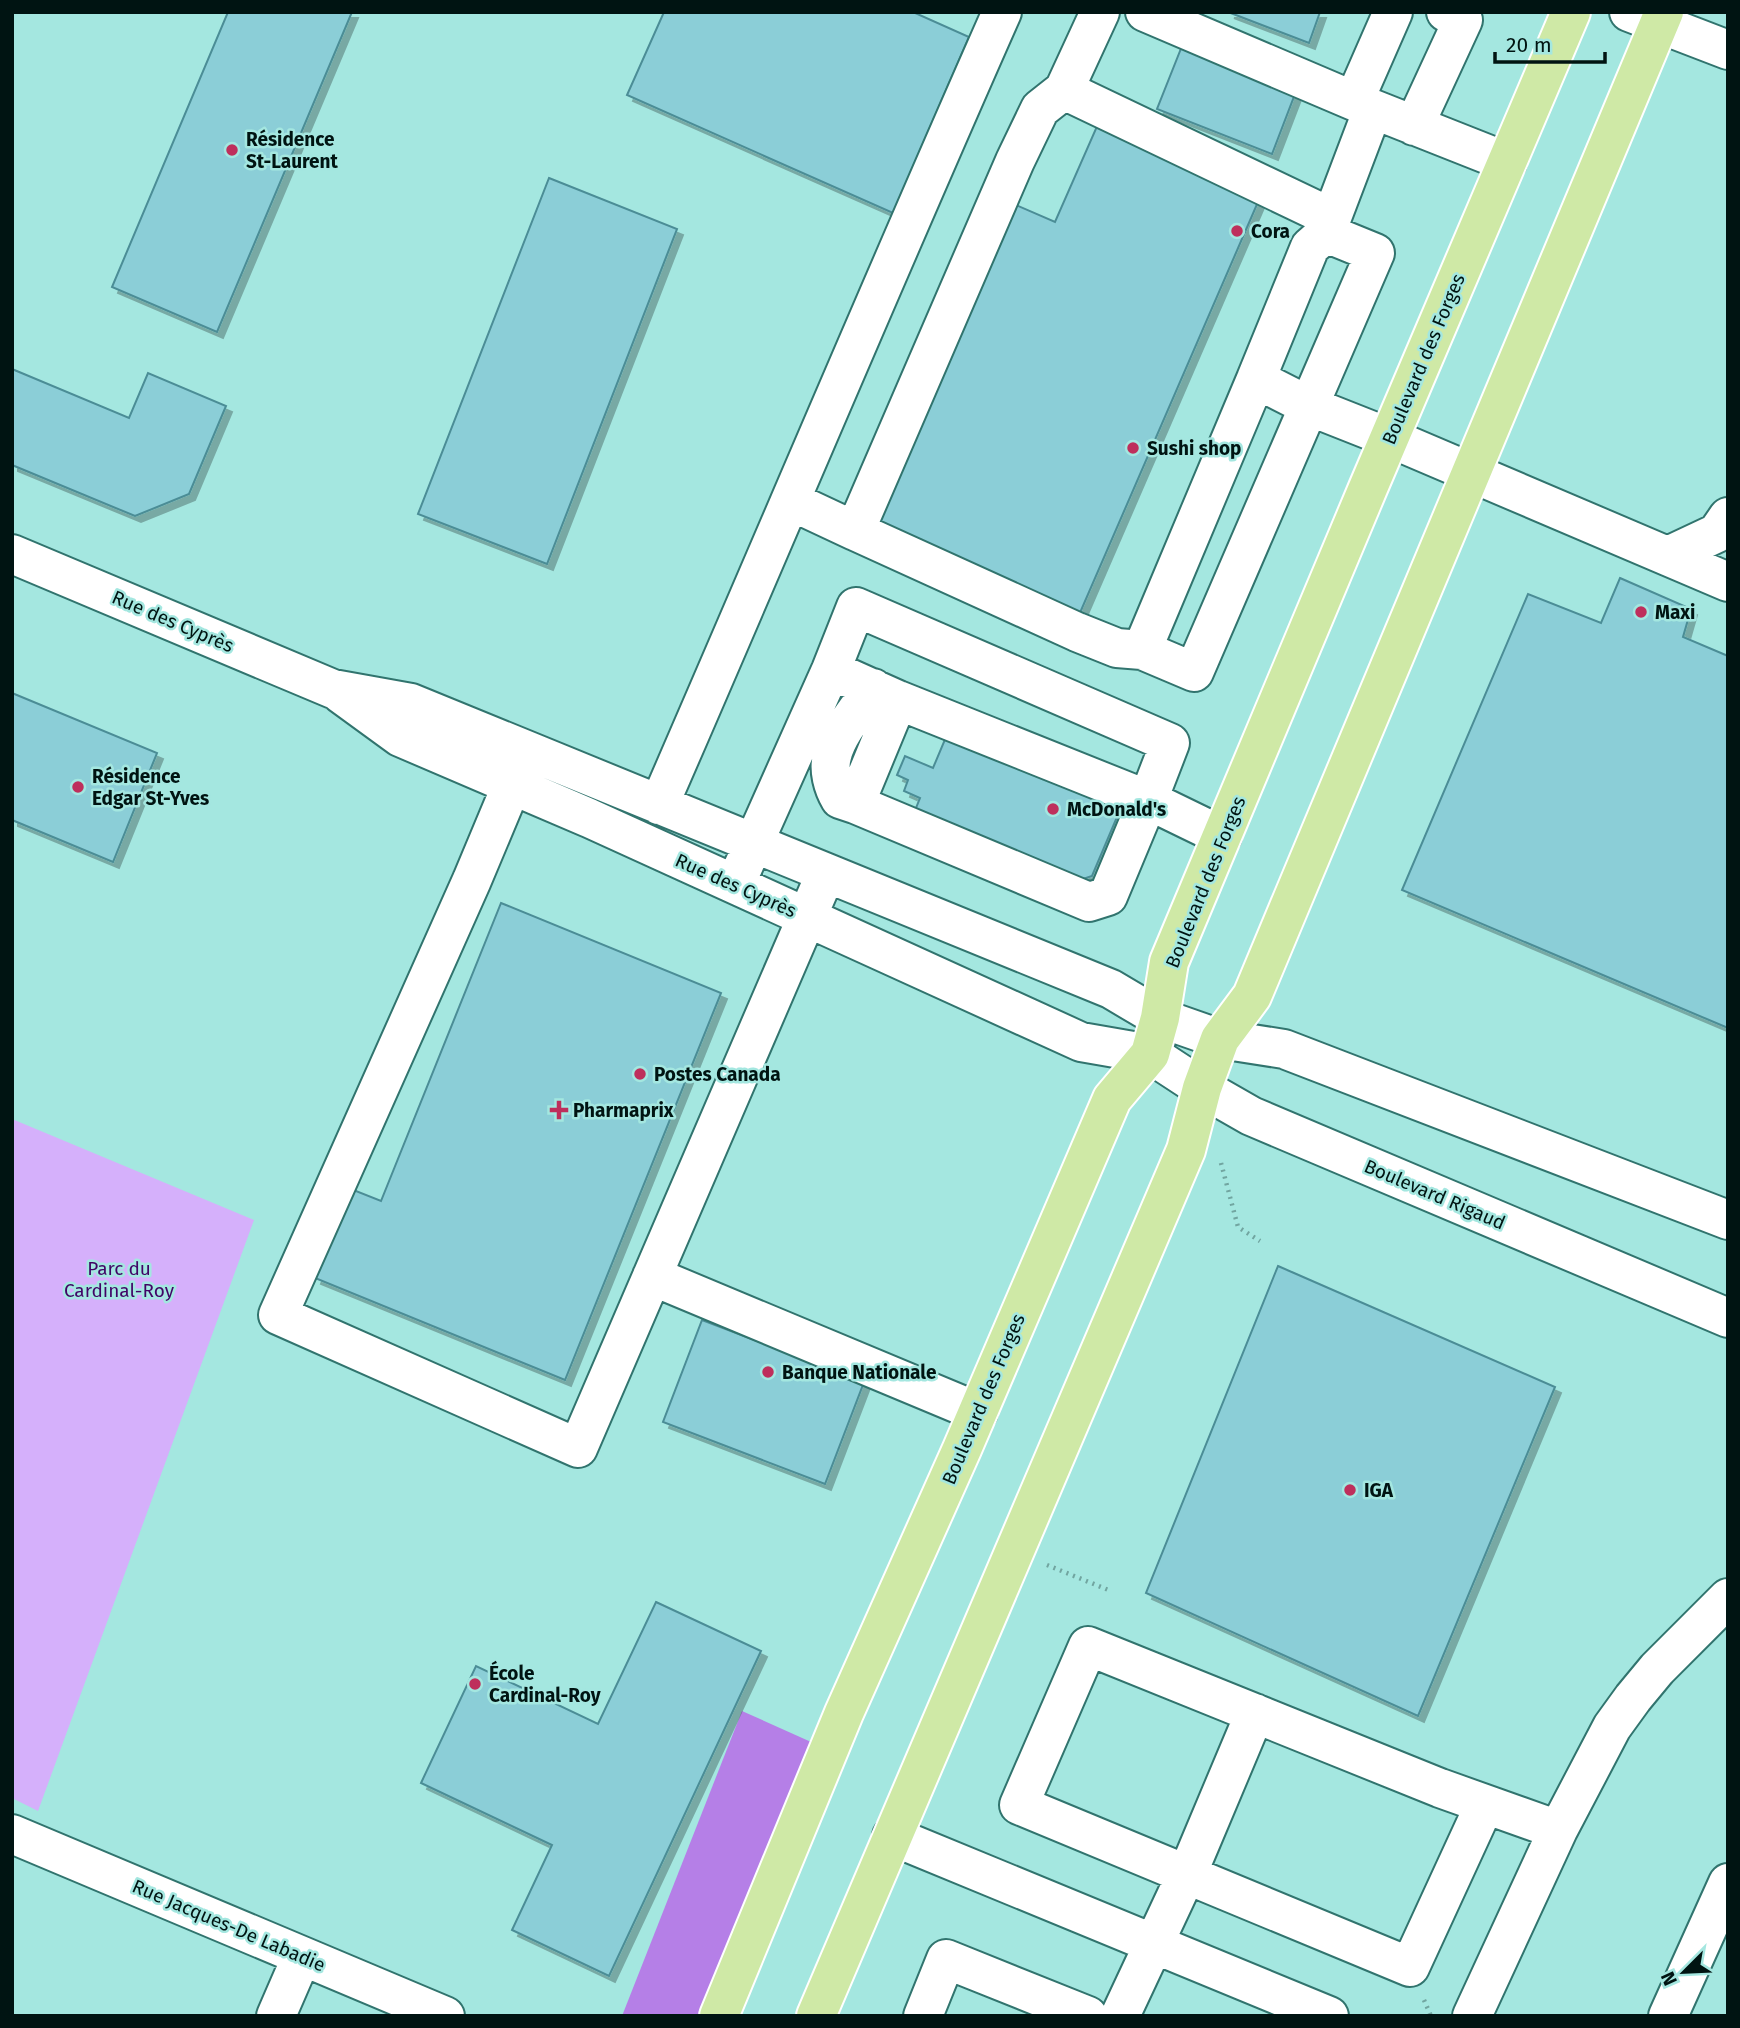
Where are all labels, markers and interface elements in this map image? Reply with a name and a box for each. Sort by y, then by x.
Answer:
scale bar [1495,21,1605,65]
text: 20 m [1506,32,1552,58]
place label: Résidence St-Laurent [246,128,339,173]
marker: Résidence St-Laurent [224,142,240,158]
place label: Cora [1251,220,1290,243]
marker: Cora [1229,223,1245,239]
street label: Boulevard des Forges [1377,270,1470,448]
place label: Sushi shop [1147,437,1241,460]
marker: Sushi shop [1125,440,1141,456]
street label: Rue des Cyprès [109,585,237,657]
place label: Maxi [1655,601,1695,624]
marker: Maxi [1633,604,1649,620]
place label: Résidence Edgar St-Yves [92,765,209,810]
marker: Résidence Edgar St-Yves [70,779,86,795]
street label: Boulevard des Forges [1160,793,1250,971]
place label: McDonald's [1067,798,1166,821]
marker: McDonald's [1045,801,1061,817]
street label: Rue des Cyprès [672,849,800,922]
place label: Postes Canada [654,1063,781,1086]
marker: Postes Canada [632,1066,648,1082]
place label: Pharmaprix [573,1099,674,1122]
marker: Pharmaprix [551,1102,567,1118]
street label: Boulevard Rigaud [1361,1154,1509,1235]
park label: Parc du Cardinal-Roy [64,1257,175,1302]
street label: Boulevard des Forges [937,1310,1030,1488]
place label: Banque Nationale [782,1361,936,1384]
marker: Banque Nationale [760,1364,776,1380]
place label: IGA [1364,1479,1394,1502]
marker: IGA [1342,1482,1358,1498]
place label: École Cardinal-Roy [489,1660,601,1707]
marker: École Cardinal-Roy [467,1676,483,1692]
street label: Rue Jacques-De Labadie [129,1874,329,1977]
north arrow [1649,1937,1719,2007]
text: N [1656,1968,1682,1989]

